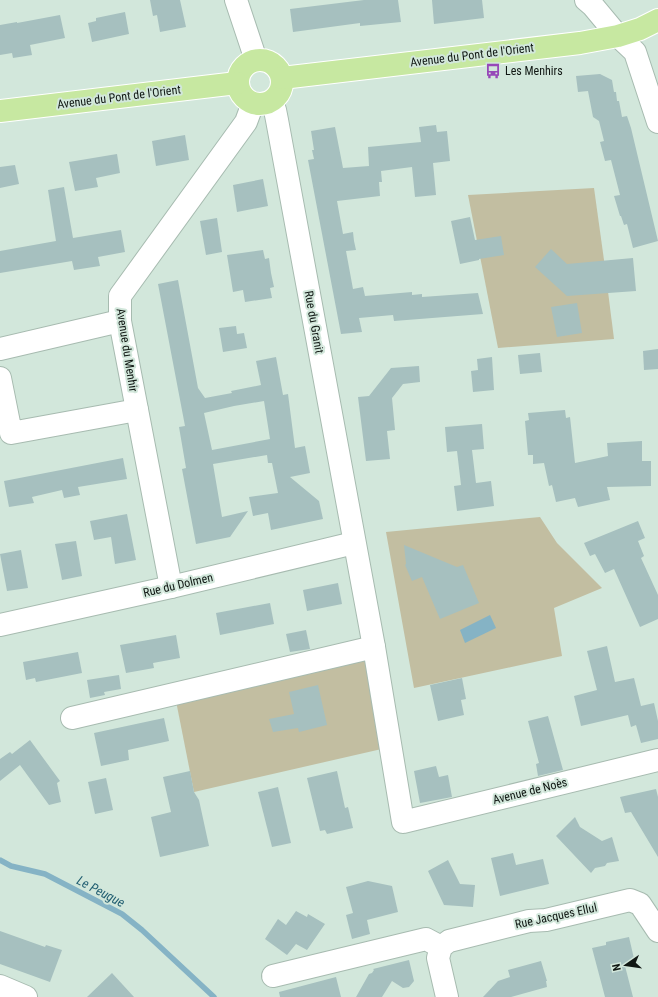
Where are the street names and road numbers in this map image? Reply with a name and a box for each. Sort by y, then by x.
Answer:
street label: Avenue du Pont de l'Orient [409,40,535,70]
street label: Avenue du Pont de l'Orient [56,82,182,112]
street label: Rue du Granit [302,290,326,355]
street label: Avenue du Menhir [113,307,141,393]
street label: Rue du Dolmen [142,570,214,600]
street label: Avenue de Noès [491,775,569,807]
street label: Rue Jacques Ellul [514,900,598,932]

